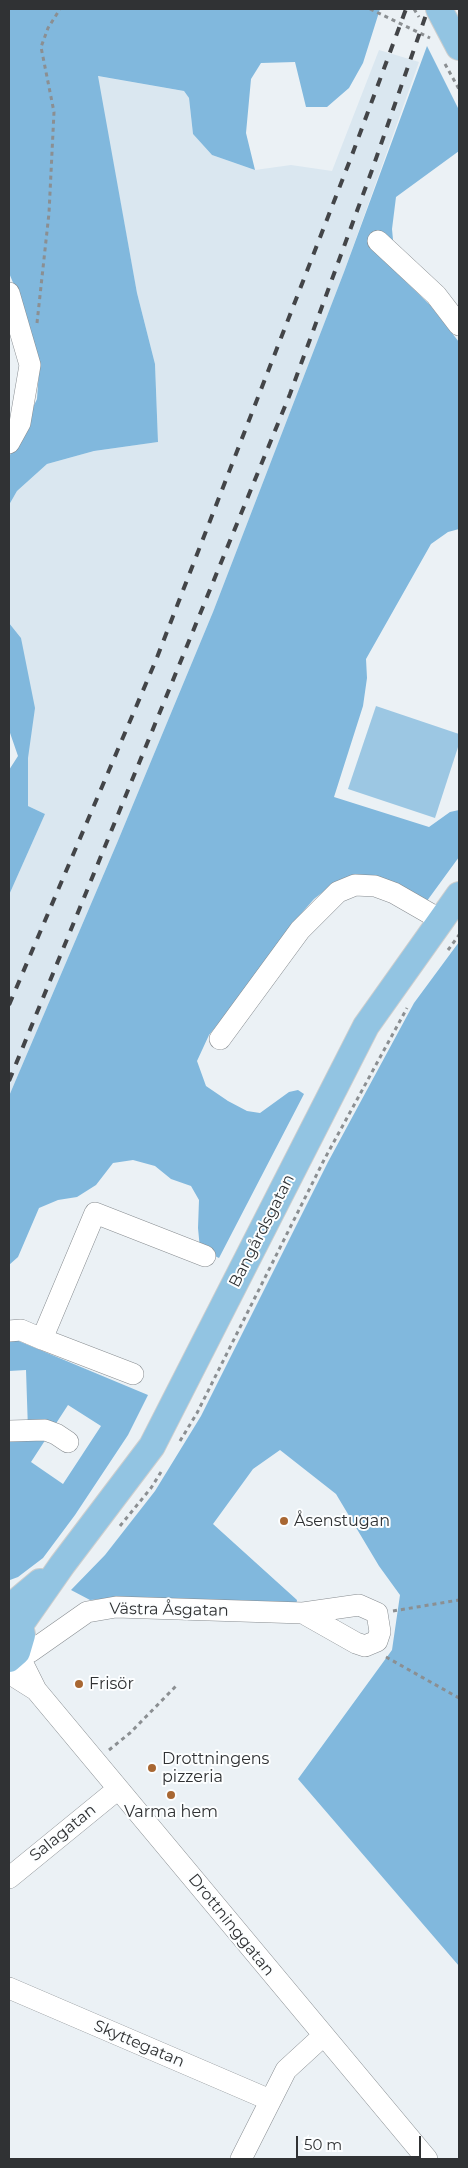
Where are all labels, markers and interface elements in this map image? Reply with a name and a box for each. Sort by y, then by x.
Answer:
street label: Bangårdsgatan [225,1171,299,1291]
place label: Åsenstugan [294,1511,390,1531]
marker: Åsenstugan [278,1515,290,1527]
street label: Västra Åsgatan [109,1599,229,1621]
place label: Frisör [89,1674,134,1694]
marker: Frisör [73,1678,85,1690]
place label: Drottningens pizzeria [162,1749,269,1787]
marker: Drottningens pizzeria [146,1762,158,1774]
marker: Varma hem [165,1789,177,1801]
street label: Salagatan [26,1800,100,1866]
place label: Varma hem [124,1802,218,1822]
street label: Drottninggatan [184,1870,278,1980]
street label: Skyttegatan [91,2016,187,2072]
scale bar [298,2126,423,2158]
text: 50 m [304,2135,342,2154]

